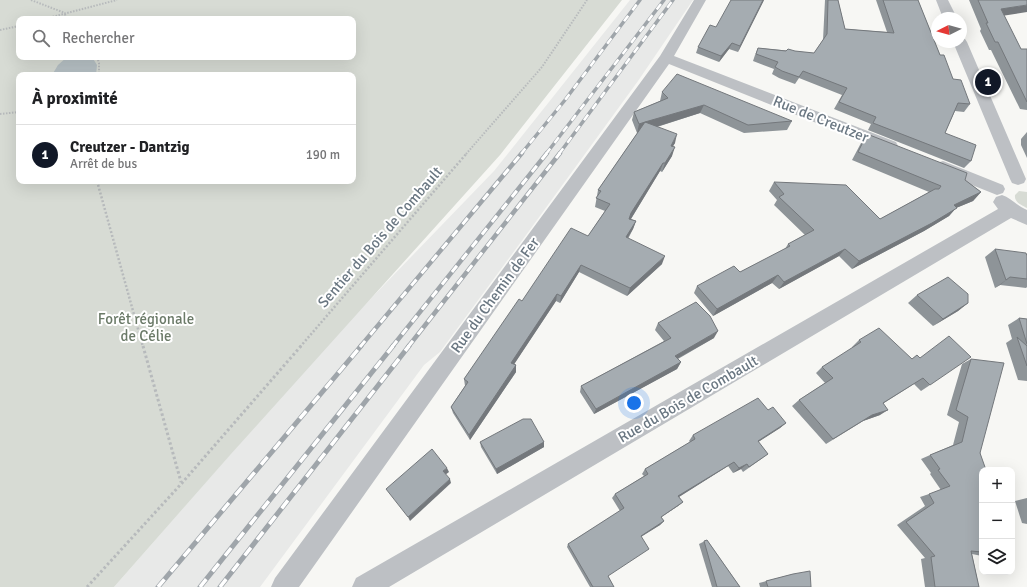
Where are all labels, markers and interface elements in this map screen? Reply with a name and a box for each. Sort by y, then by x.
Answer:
north arrow [931,12,967,48]
search box [16,16,356,60]
icon: search [30,27,52,49]
text: Rechercher [62,29,135,47]
pin: 1 [975,67,1001,97]
text: À proximité [32,88,118,109]
street label: Rue de Creutzer [771,92,872,147]
text: Creutzer - Dantzig [70,138,190,156]
text: 1 [41,147,49,163]
text: 190 m [306,147,340,163]
text: Arrêt de bus [70,156,137,172]
street label: Sentier du Bois de Combault [314,163,446,311]
street label: Rue du Chemin de Fer [447,233,543,356]
park label: Forêt régionale de Célie [98,310,194,345]
street label: Rue du Bois de Combault [615,352,761,446]
your location [624,393,644,413]
map controls [979,467,1015,575]
button: + [979,467,1015,503]
button: − [979,503,1015,539]
button: layers [979,539,1015,575]

